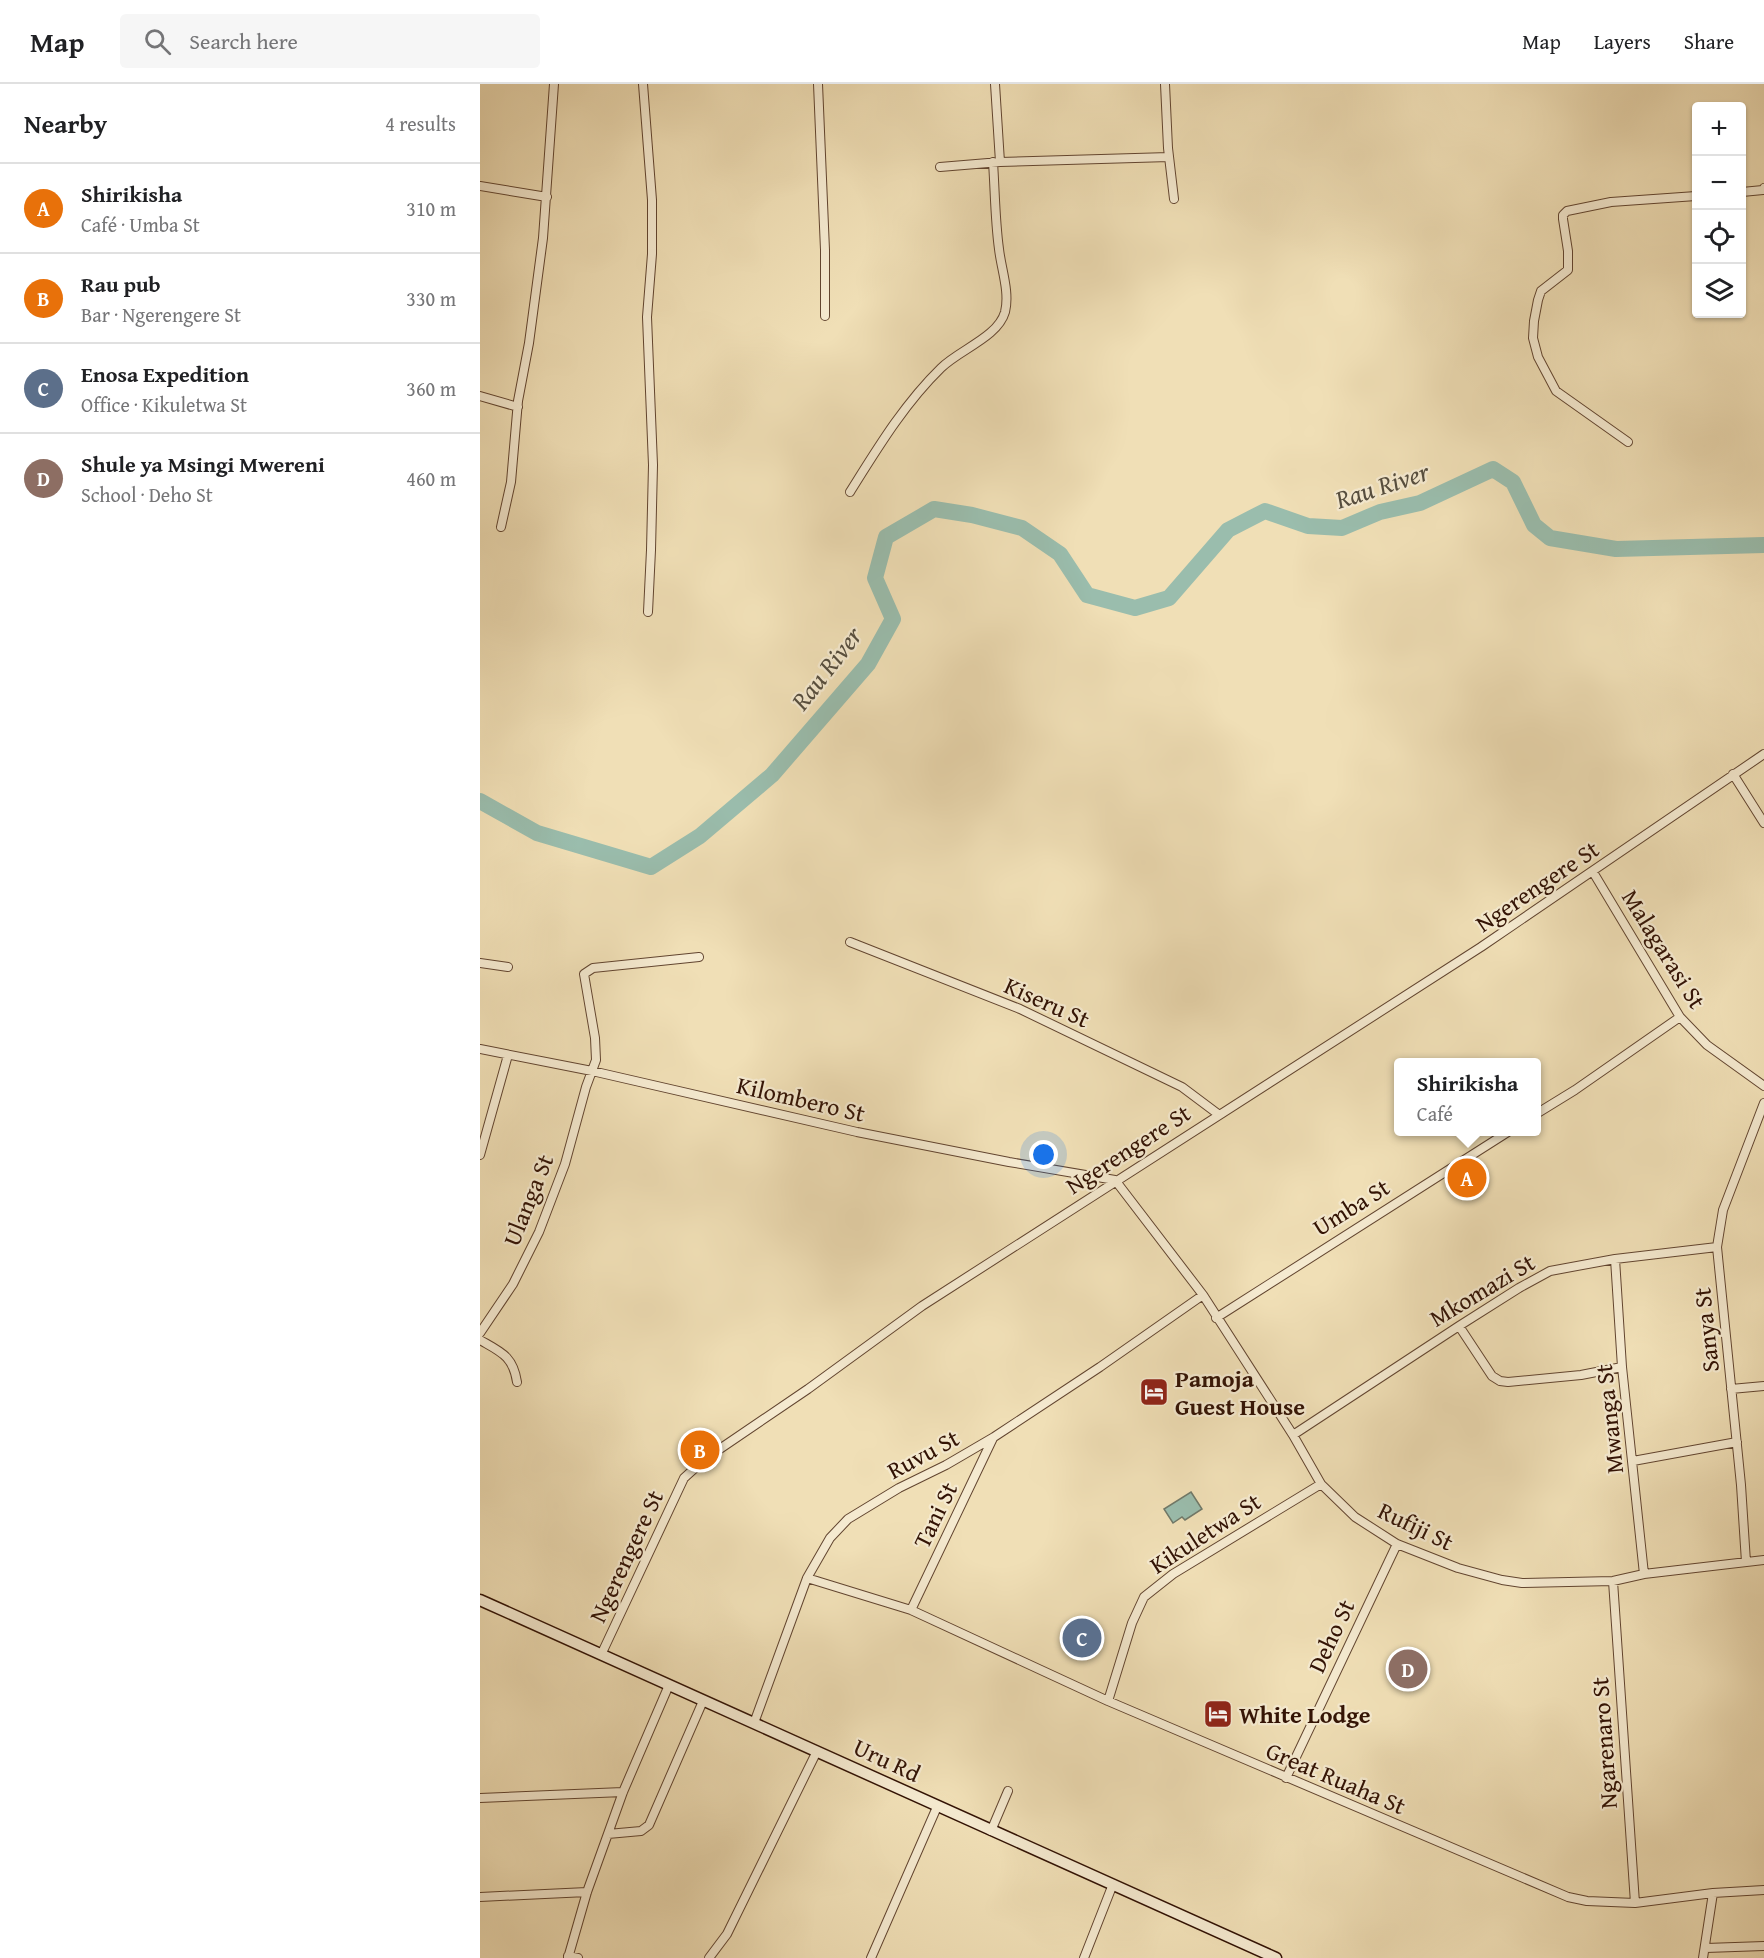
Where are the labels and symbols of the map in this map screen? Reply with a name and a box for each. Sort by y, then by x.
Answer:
water label: Rau River [1329,451,1435,519]
water label: Rau River [780,617,872,719]
street label: Ngerengere St [1468,831,1606,940]
street label: Malagarasi St [1613,882,1715,1016]
street label: Kiseru St [999,968,1096,1037]
street label: Kilombero St [734,1067,869,1131]
street label: Ngerengere St [1059,1095,1198,1203]
your location [1029,1140,1058,1169]
street label: Ulanga St [494,1148,562,1251]
pin: A [1448,1156,1486,1200]
street label: Umba St [1306,1169,1397,1244]
street label: Mkomazi St [1423,1245,1542,1335]
street label: Sanya St [1684,1285,1728,1374]
place label: Pamoja Guest House [1175,1361,1305,1424]
street label: Mwanga St [1586,1362,1632,1475]
hotel icon: Pamoja Guest House [1138,1376,1170,1408]
street label: Ruvu St [881,1420,966,1488]
pin: B [680,1428,720,1472]
street label: Tani St [904,1476,966,1554]
street label: Ngerengere St [580,1483,672,1628]
street label: Kikuletwa St [1143,1484,1268,1582]
street label: Rufiji St [1372,1493,1460,1559]
street label: Deho St [1299,1593,1363,1678]
pin: C [1062,1616,1102,1660]
pin: D [1388,1646,1428,1692]
street label: Ngarenaro St [1582,1675,1626,1810]
place label: White Lodge [1239,1697,1371,1732]
hotel icon: White Lodge [1202,1698,1234,1730]
street label: Uru Rd [848,1729,927,1791]
street label: Great Ruaha St [1261,1733,1412,1823]

